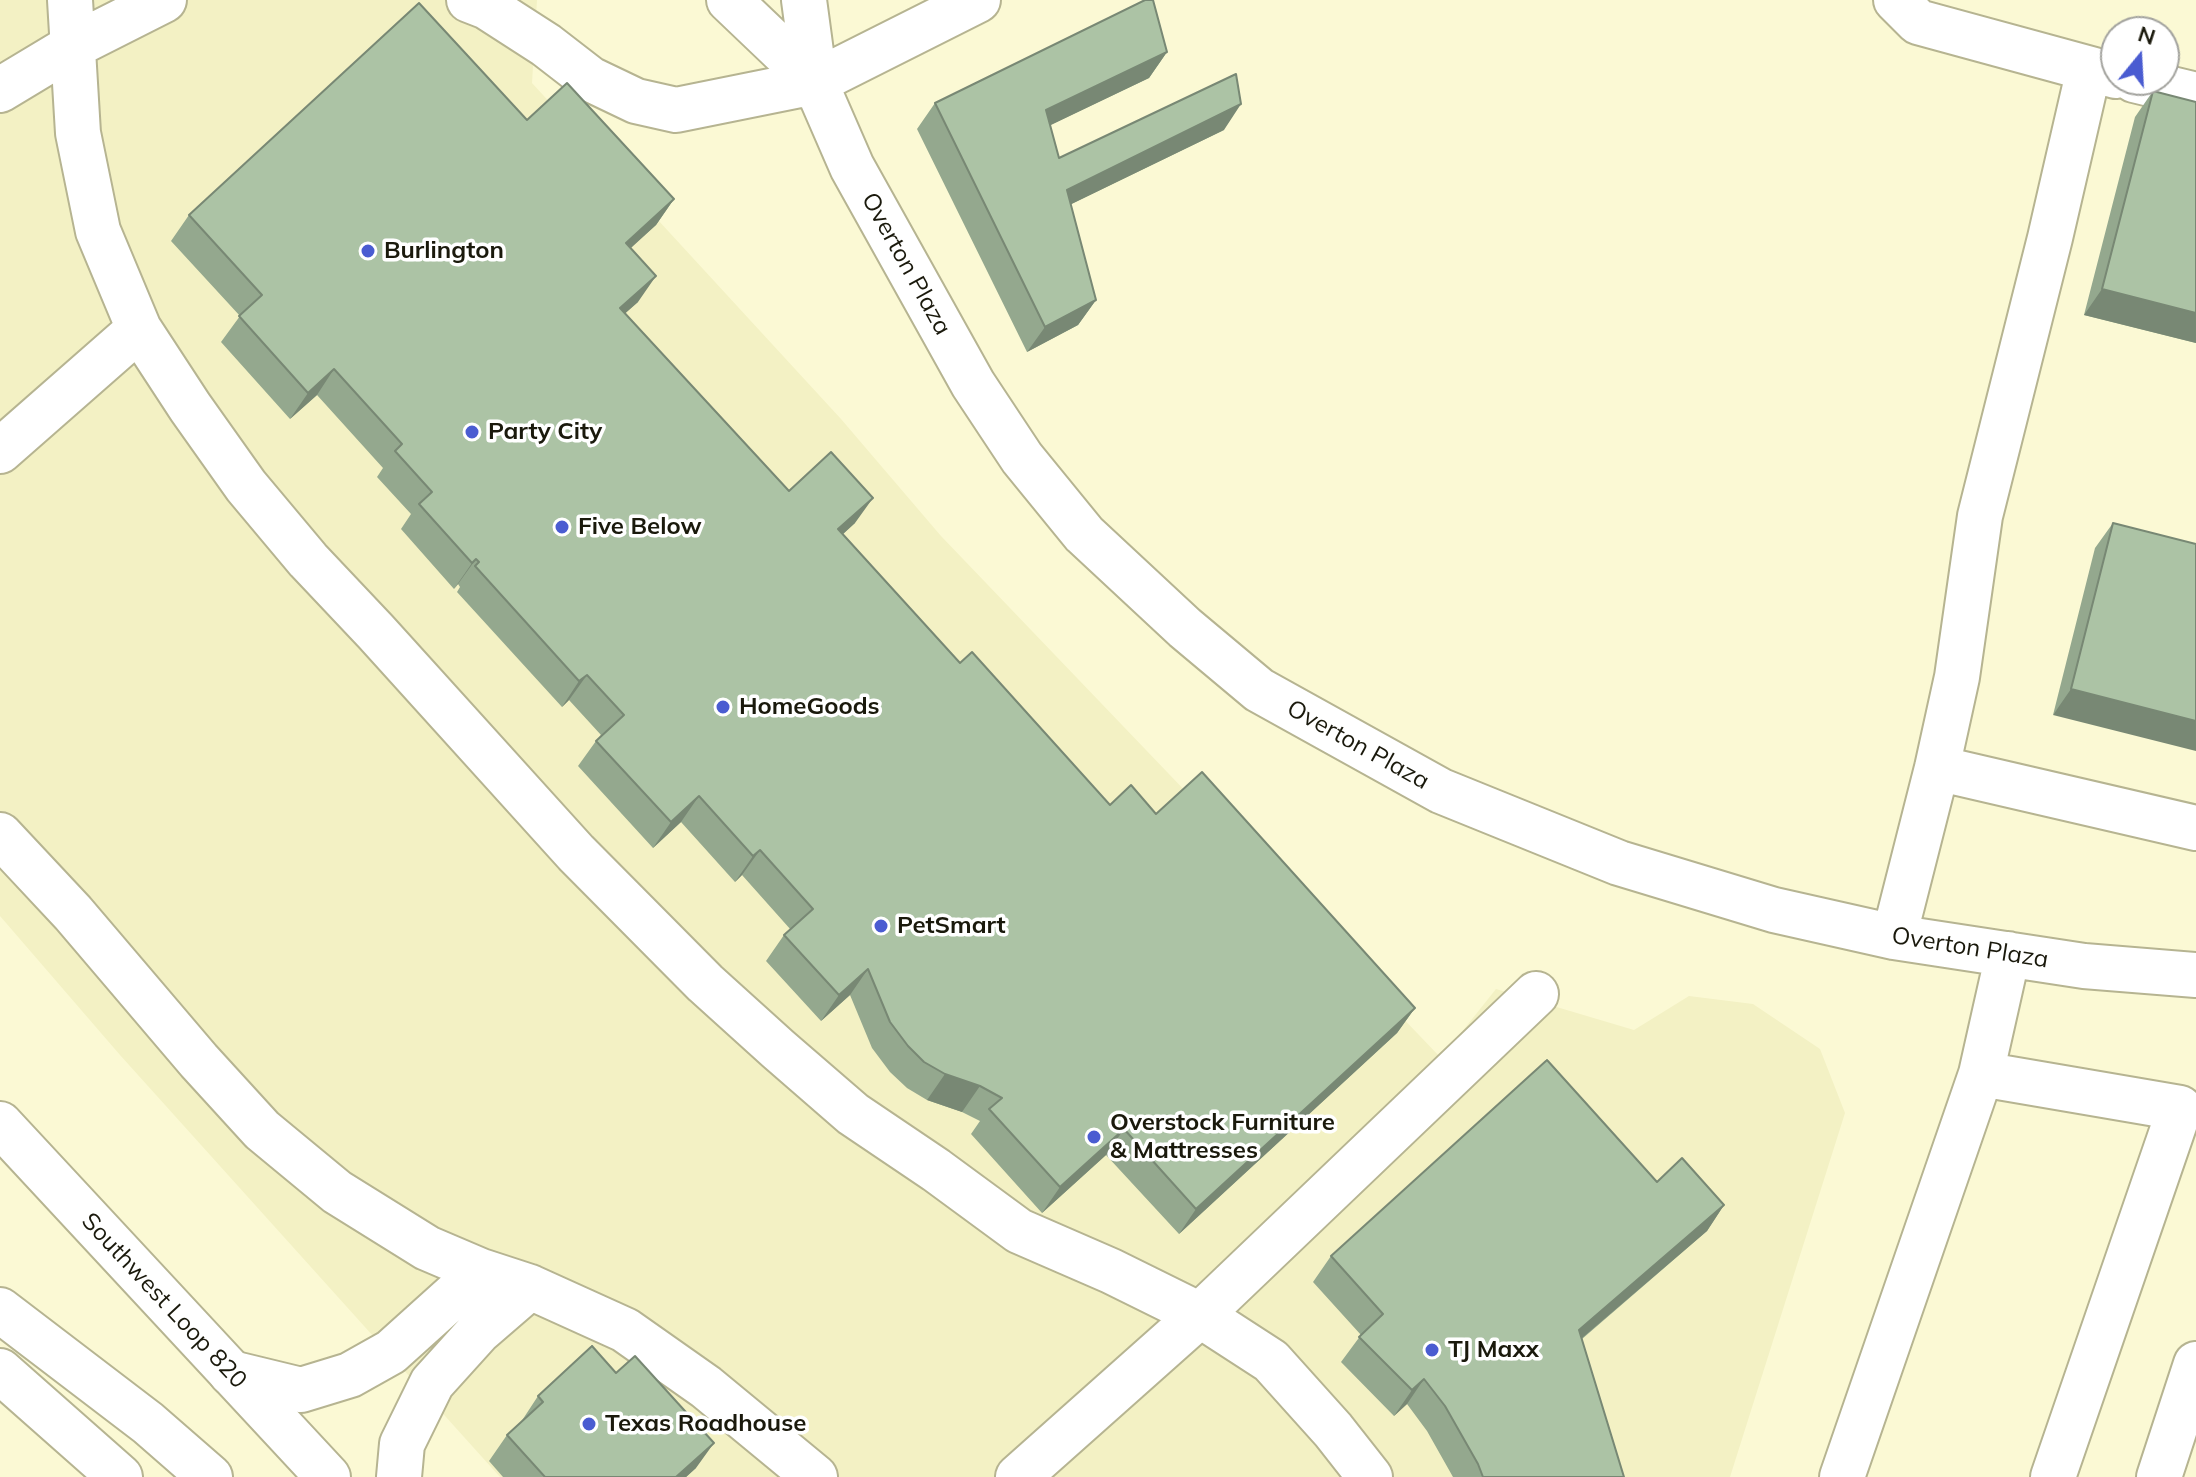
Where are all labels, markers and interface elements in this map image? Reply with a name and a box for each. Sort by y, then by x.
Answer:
north arrow [2100,16,2180,96]
text: N [2135,19,2159,51]
street label: Overton Plaza [855,188,957,340]
place label: Burlington [384,237,504,265]
marker: Burlington [359,242,377,260]
place label: Party City [488,418,602,446]
marker: Party City [463,423,481,441]
place label: Five Below [578,513,702,541]
marker: Five Below [553,518,571,536]
place label: HomeGoods [739,693,880,721]
street label: Overton Plaza [1282,694,1434,796]
marker: HomeGoods [714,698,732,716]
place label: PetSmart [897,912,1006,940]
marker: PetSmart [872,917,890,935]
street label: Overton Plaza [1890,921,2050,975]
place label: Overstock Furniture & Mattresses [1110,1109,1335,1165]
marker: Overstock Furniture & Mattresses [1085,1128,1103,1146]
street label: Southwest Loop 820 [75,1207,253,1395]
place label: TJ Maxx [1448,1336,1539,1364]
marker: TJ Maxx [1423,1341,1441,1359]
place label: Texas Roadhouse [605,1410,806,1438]
marker: Texas Roadhouse [580,1415,598,1433]

